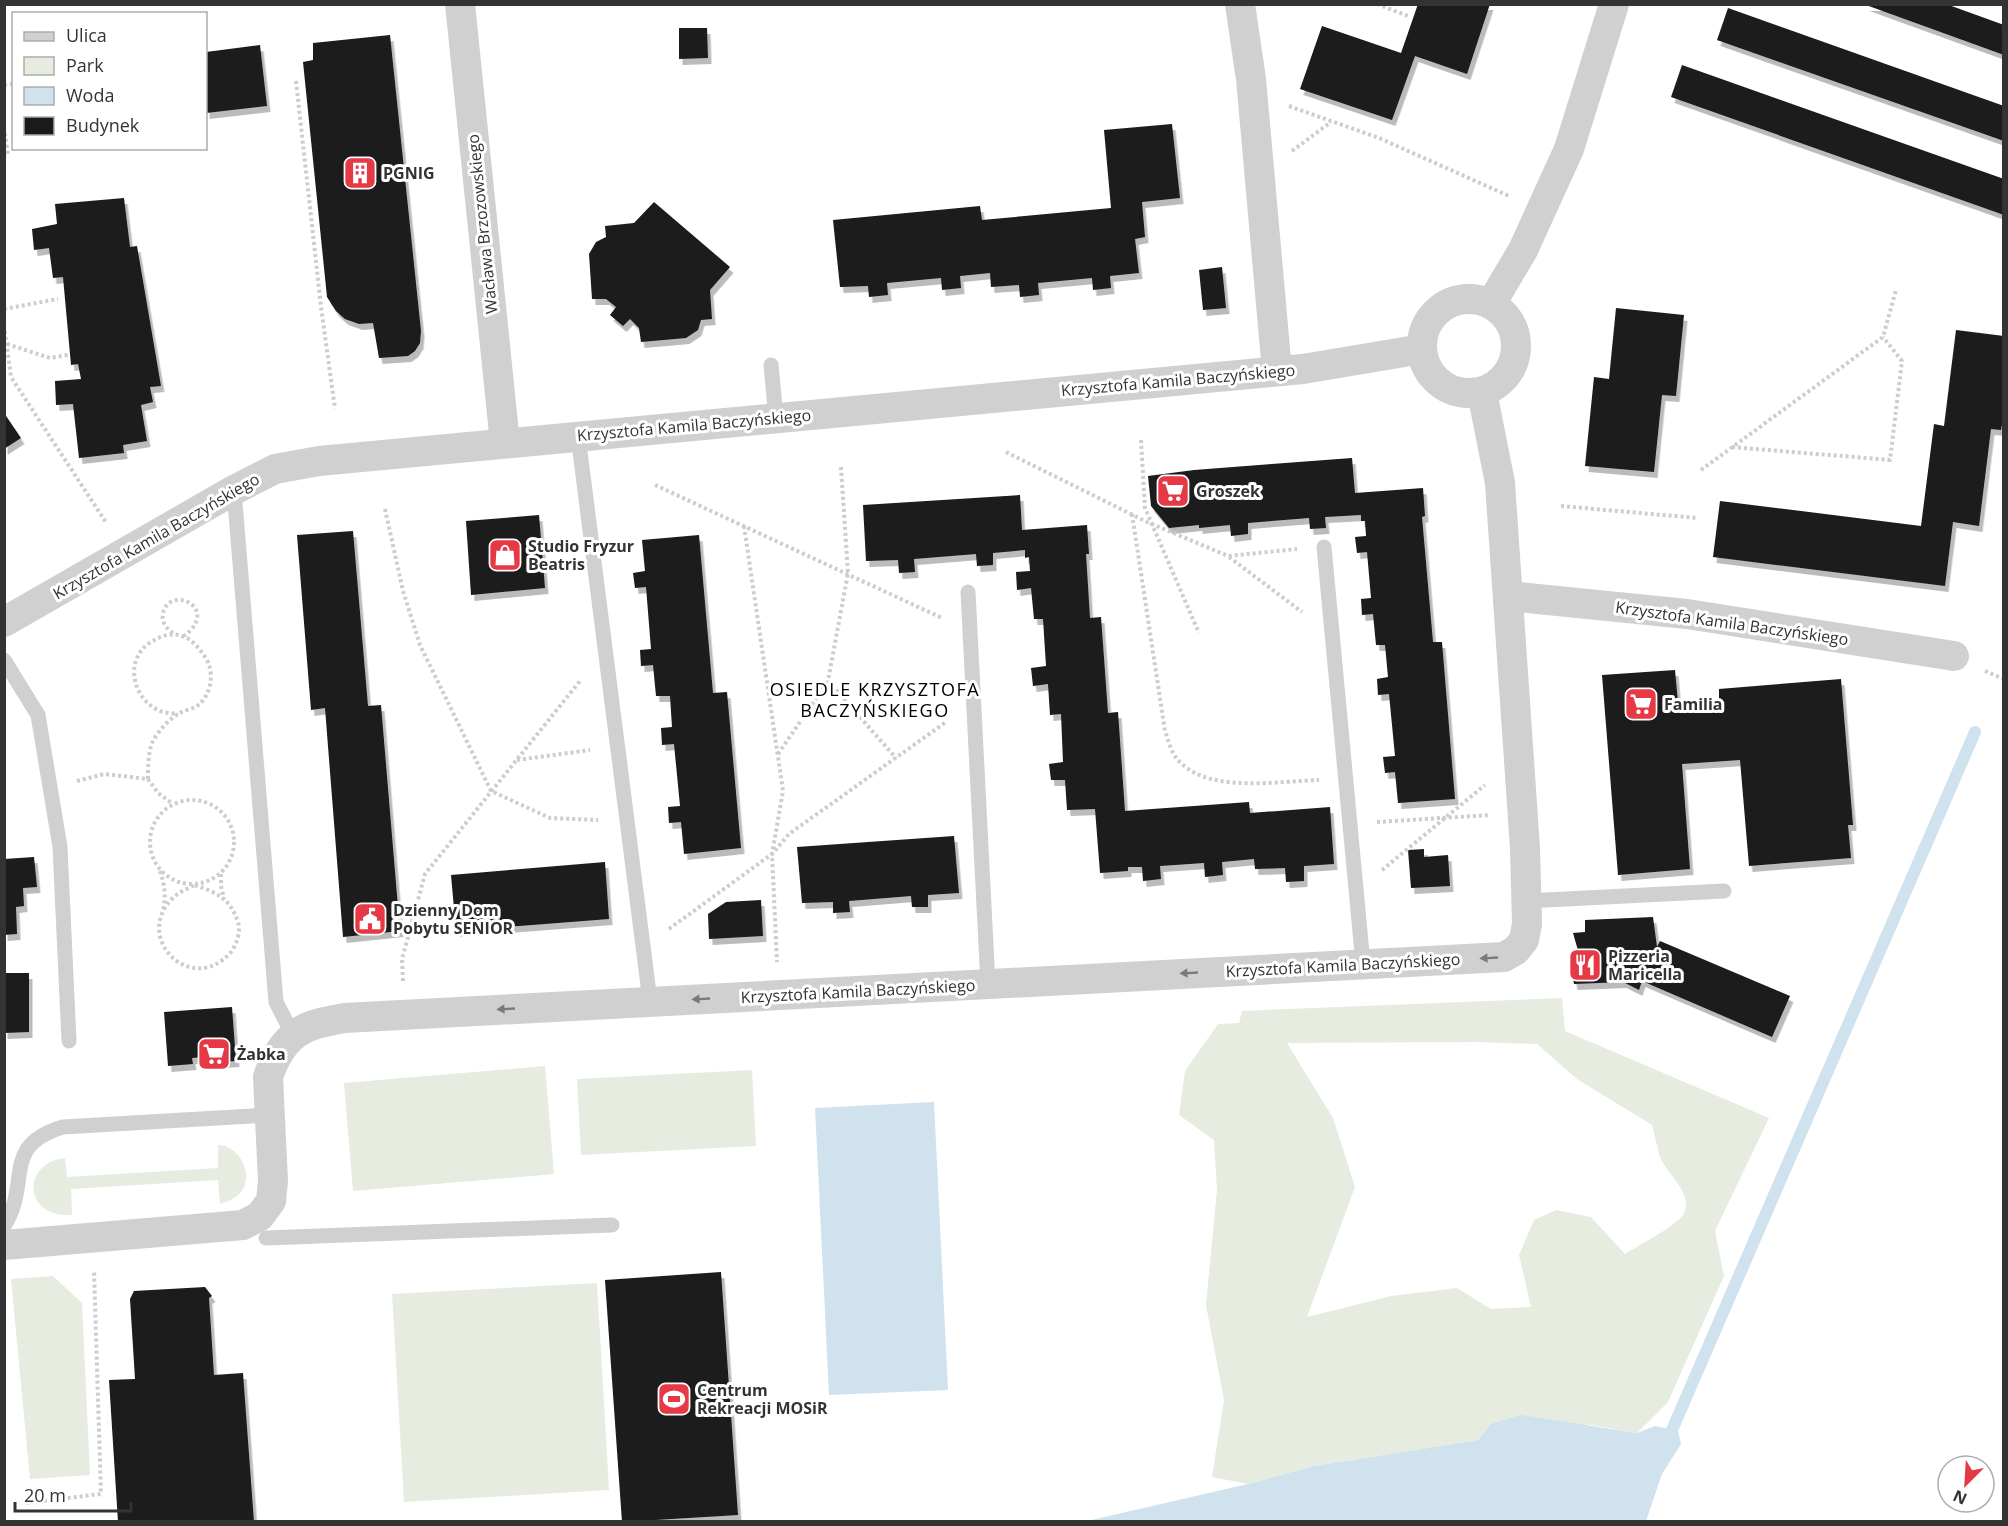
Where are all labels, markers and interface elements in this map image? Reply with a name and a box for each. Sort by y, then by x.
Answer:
legend [12,12,207,150]
text: Ulica [66,23,107,47]
text: Park [66,53,104,77]
text: Woda [66,83,114,107]
text: Budynek [66,113,140,137]
street label: Wacława Brzozowskiego [462,133,502,315]
building icon: PGNIG [342,155,378,191]
place label: PGNIG [383,162,435,184]
street label: Krzysztofa Kamila Baczyńskiego [1060,359,1296,401]
street label: Krzysztofa Kamila Baczyńskiego [576,404,812,446]
street label: Krzysztofa Kamila Baczyńskiego [49,468,263,604]
supermarket icon: Groszek [1155,473,1191,509]
place label: Groszek [1196,480,1260,502]
place label: Studio Fryzur Beatris [528,535,634,575]
shop icon: Studio Fryzur Beatris [487,537,523,573]
street label: Krzysztofa Kamila Baczyńskiego [1614,596,1850,650]
district label: OSIEDLE KRZYSZTOFA BACZYŃSKIEGO [770,677,980,722]
supermarket icon: Familia [1623,686,1659,722]
place label: Familia [1664,693,1722,715]
place label: Dzienny Dom Pobytu SENIOR [393,899,514,939]
public building icon: Dzienny Dom Pobytu SENIOR [352,901,388,937]
place label: Pizzeria Maricella [1608,945,1682,985]
restaurant icon: Pizzeria Maricella [1567,947,1603,983]
street label: Krzysztofa Kamila Baczyńskiego [1225,948,1461,982]
one-way arrow [1479,953,1498,962]
one-way arrow [1180,969,1199,978]
street label: Krzysztofa Kamila Baczyńskiego [740,974,976,1008]
one-way arrow [691,994,710,1003]
one-way arrow [497,1005,516,1014]
supermarket icon: Żabka [196,1036,232,1072]
place label: Żabka [237,1043,286,1065]
place label: Centrum Rekreacji MOSiR [697,1379,828,1419]
sports icon: Centrum Rekreacji MOSiR [656,1381,692,1417]
north arrow [1936,1454,1996,1514]
scale bar [15,1475,130,1513]
text: 20 m [24,1483,66,1507]
text: N [1949,1485,1970,1510]

